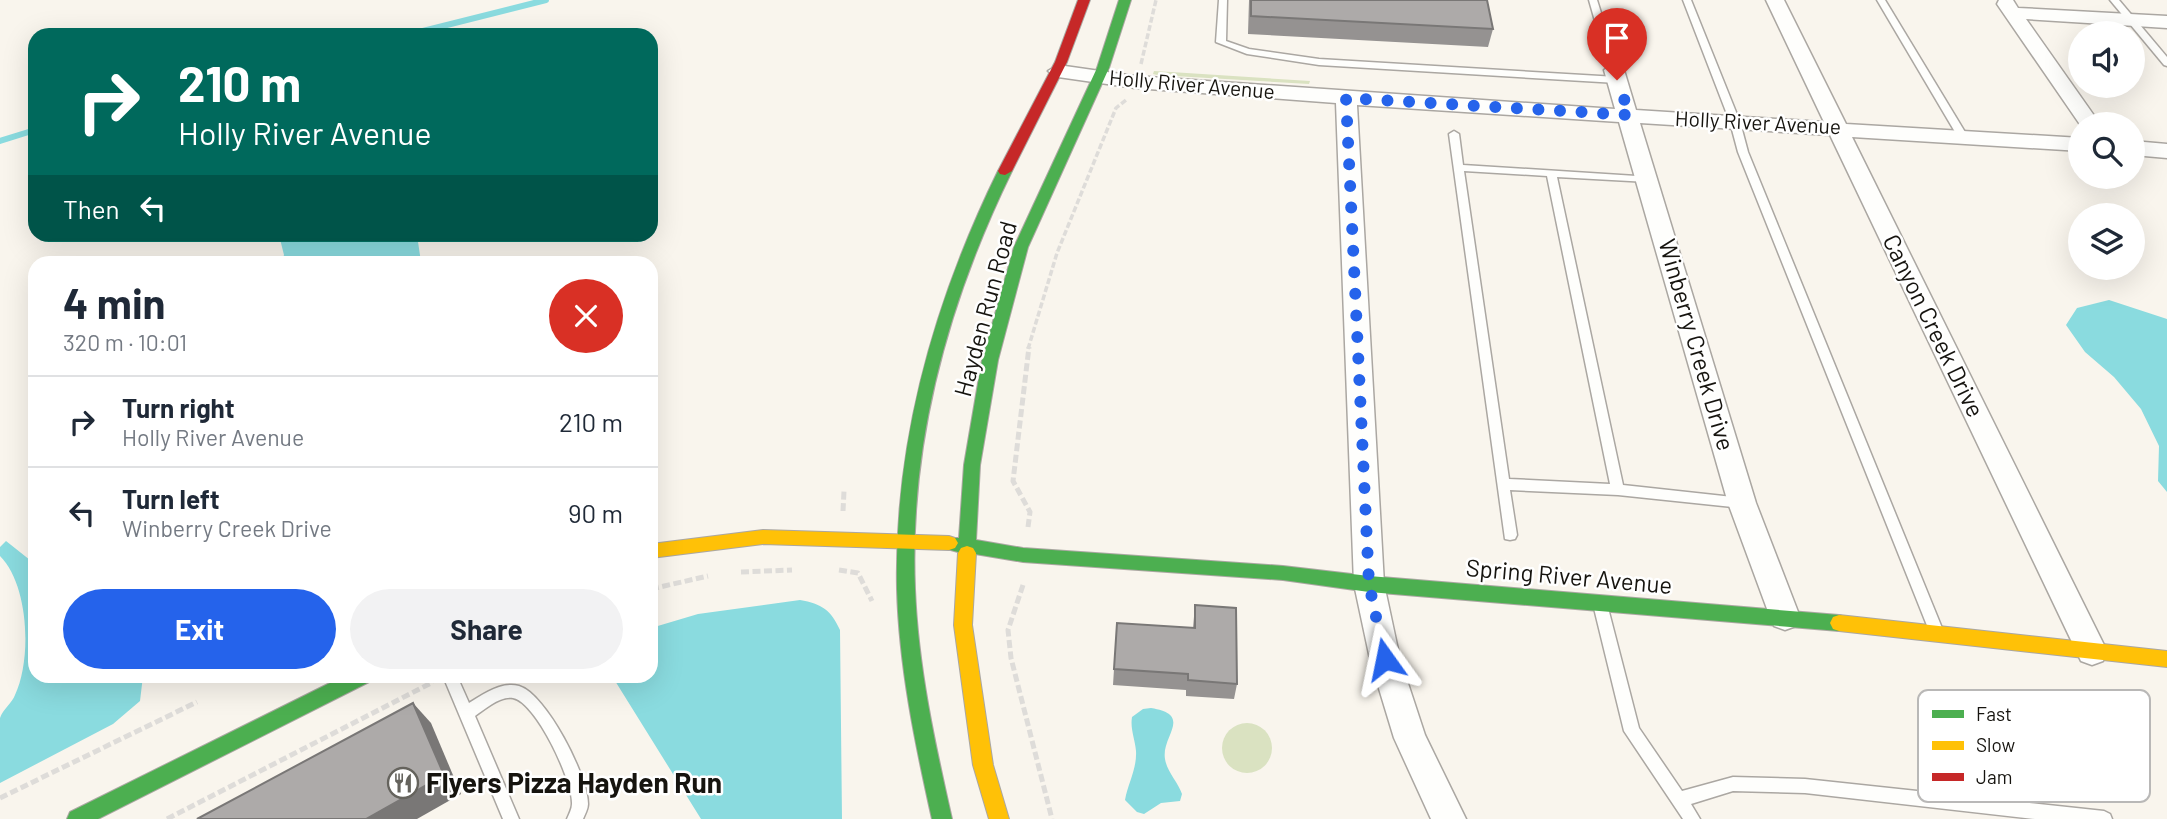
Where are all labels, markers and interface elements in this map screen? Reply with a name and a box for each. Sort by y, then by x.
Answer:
pin [1587,8,1647,80]
icon: arrive [1598,19,1636,57]
map controls [2068,21,2145,280]
button: sound [2068,21,2145,98]
text: 210 m [178,53,301,112]
icon: right [63,56,154,147]
street label: Holly River Avenue [1108,64,1276,103]
street label: Holly River Avenue [1674,105,1842,138]
button: search [2068,112,2145,189]
text: Holly River Avenue [178,113,431,151]
icon: left [134,189,172,227]
text: Then [63,193,120,224]
button: layers [2068,203,2145,280]
street label: Hayden Run Road [947,218,1022,400]
street label: Canyon Creek Drive [1877,229,1991,422]
street label: Winberry Creek Drive [1653,235,1742,454]
text: 4 min [63,277,166,327]
button: close [549,279,623,353]
text: 320 m · 10:01 [63,328,187,356]
text: Turn right [122,392,235,423]
icon: right [63,403,101,441]
text: 210 m [559,406,623,437]
text: Holly River Avenue [122,423,304,451]
text: Turn left [122,483,220,514]
icon: left [63,494,101,532]
text: 90 m [568,497,623,528]
text: Winberry Creek Drive [122,514,332,542]
street label: Spring River Avenue [1465,552,1674,599]
button: Exit [63,589,336,669]
button: Share [350,589,623,669]
position arrow [1348,622,1422,696]
legend [1918,690,2150,802]
text: Fast [1976,702,2012,725]
text: Slow [1976,733,2015,756]
place label: Flyers Pizza Hayden Run [426,765,722,799]
text: Jam [1976,765,2012,788]
restaurant icon: Flyers Pizza Hayden Run [386,766,420,800]

